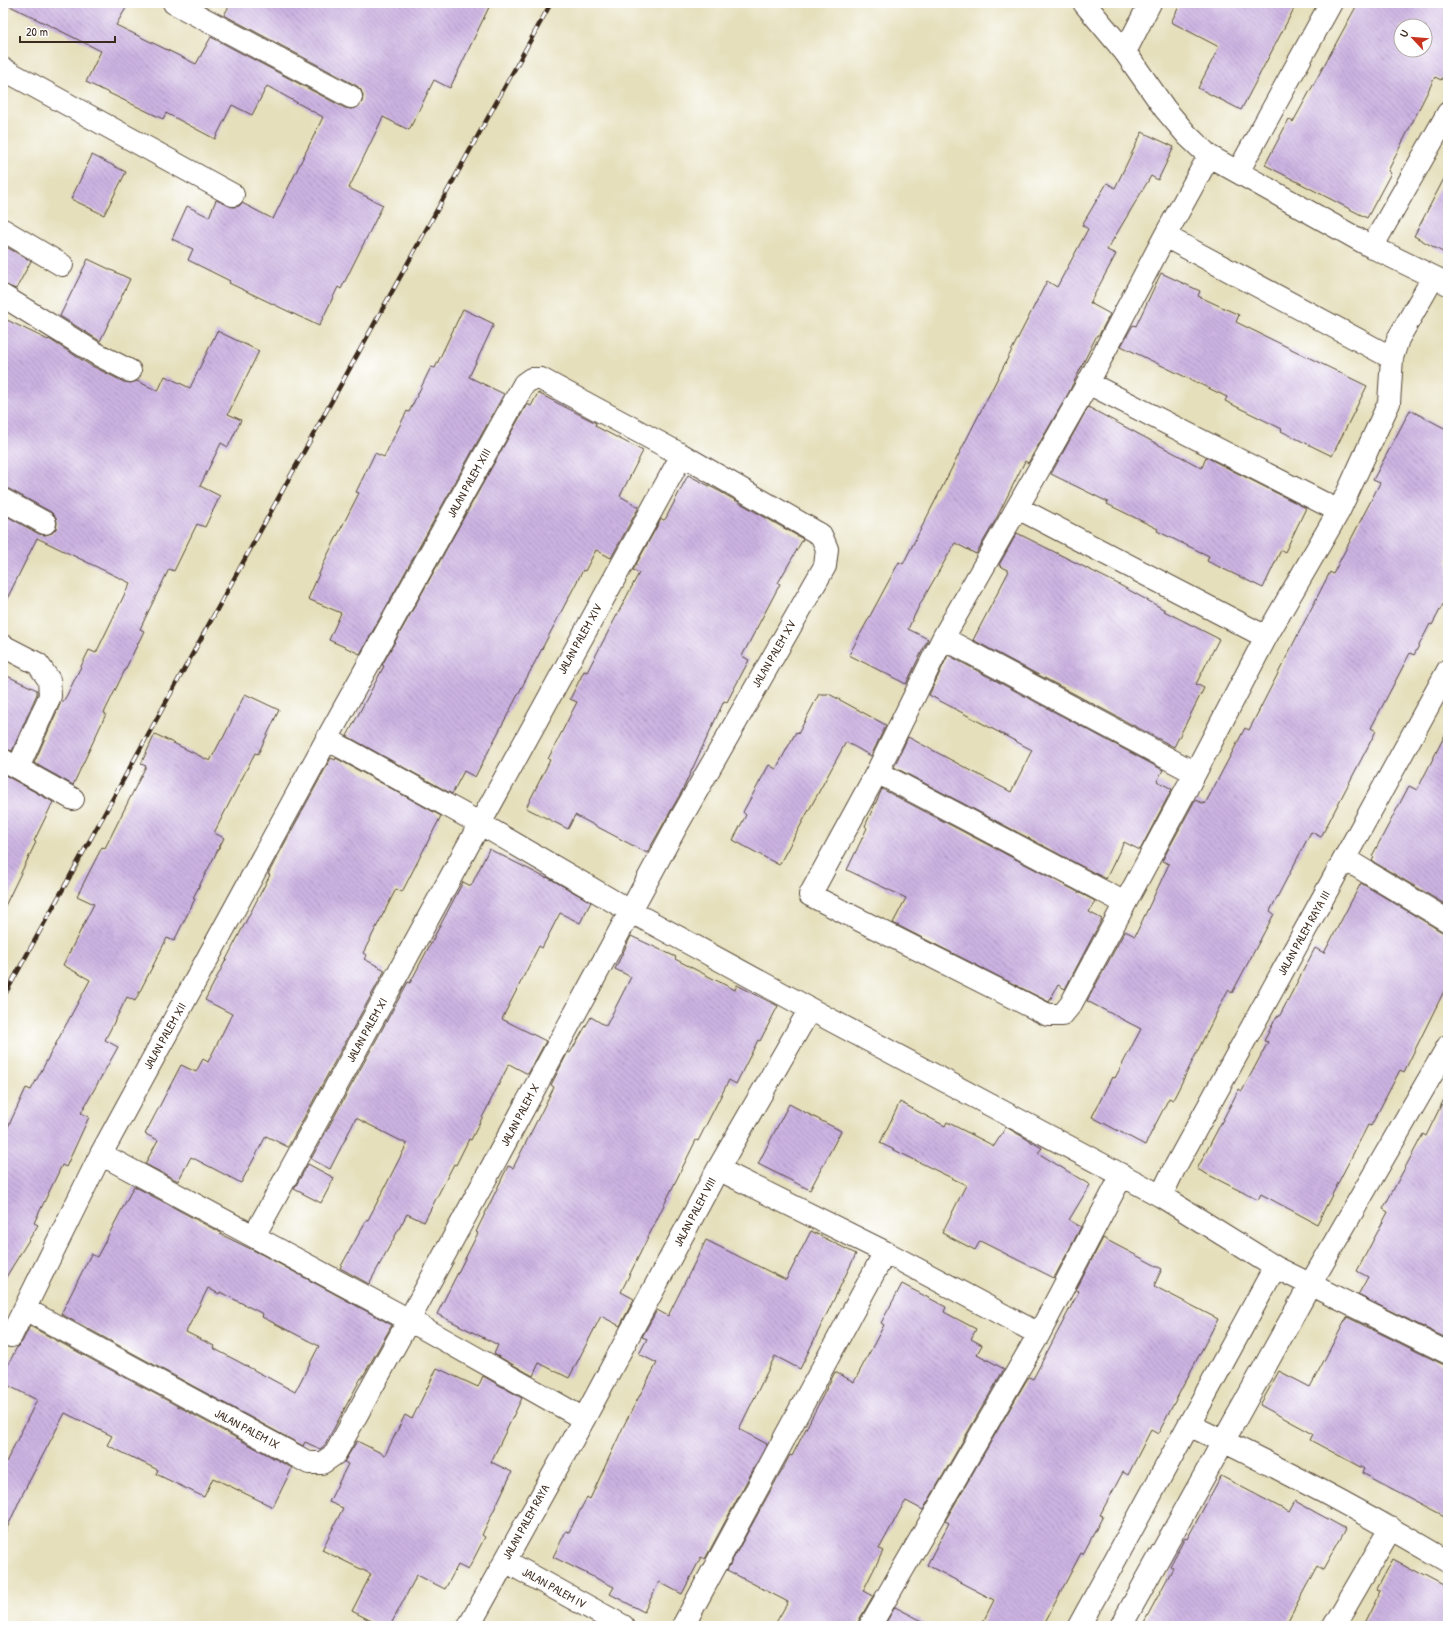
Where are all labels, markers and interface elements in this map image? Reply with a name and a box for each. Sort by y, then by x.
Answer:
scale bar [20,18,115,44]
north arrow [1393,18,1433,58]
text: 20 m [26,23,48,40]
text: U [1396,28,1412,39]
street label: JALAN PALEM XIII [443,445,495,520]
street label: JALAN PALEM XIV [553,600,606,677]
street label: JALAN PALEM XV [747,617,800,690]
street label: JALAN PALEM RAYA III [1273,887,1334,978]
street label: JALAN PALEM XI [342,995,391,1065]
street label: JALAN PALEM XII [139,999,190,1072]
street label: JALAN PALEM X [496,1081,543,1149]
street label: JALAN PALEM VIII [669,1174,720,1249]
street label: JALAN PALEM IX [212,1404,283,1453]
street label: JALAN PALEM RAYA [498,1481,553,1562]
street label: JALAN PALEM IV [519,1563,589,1612]

